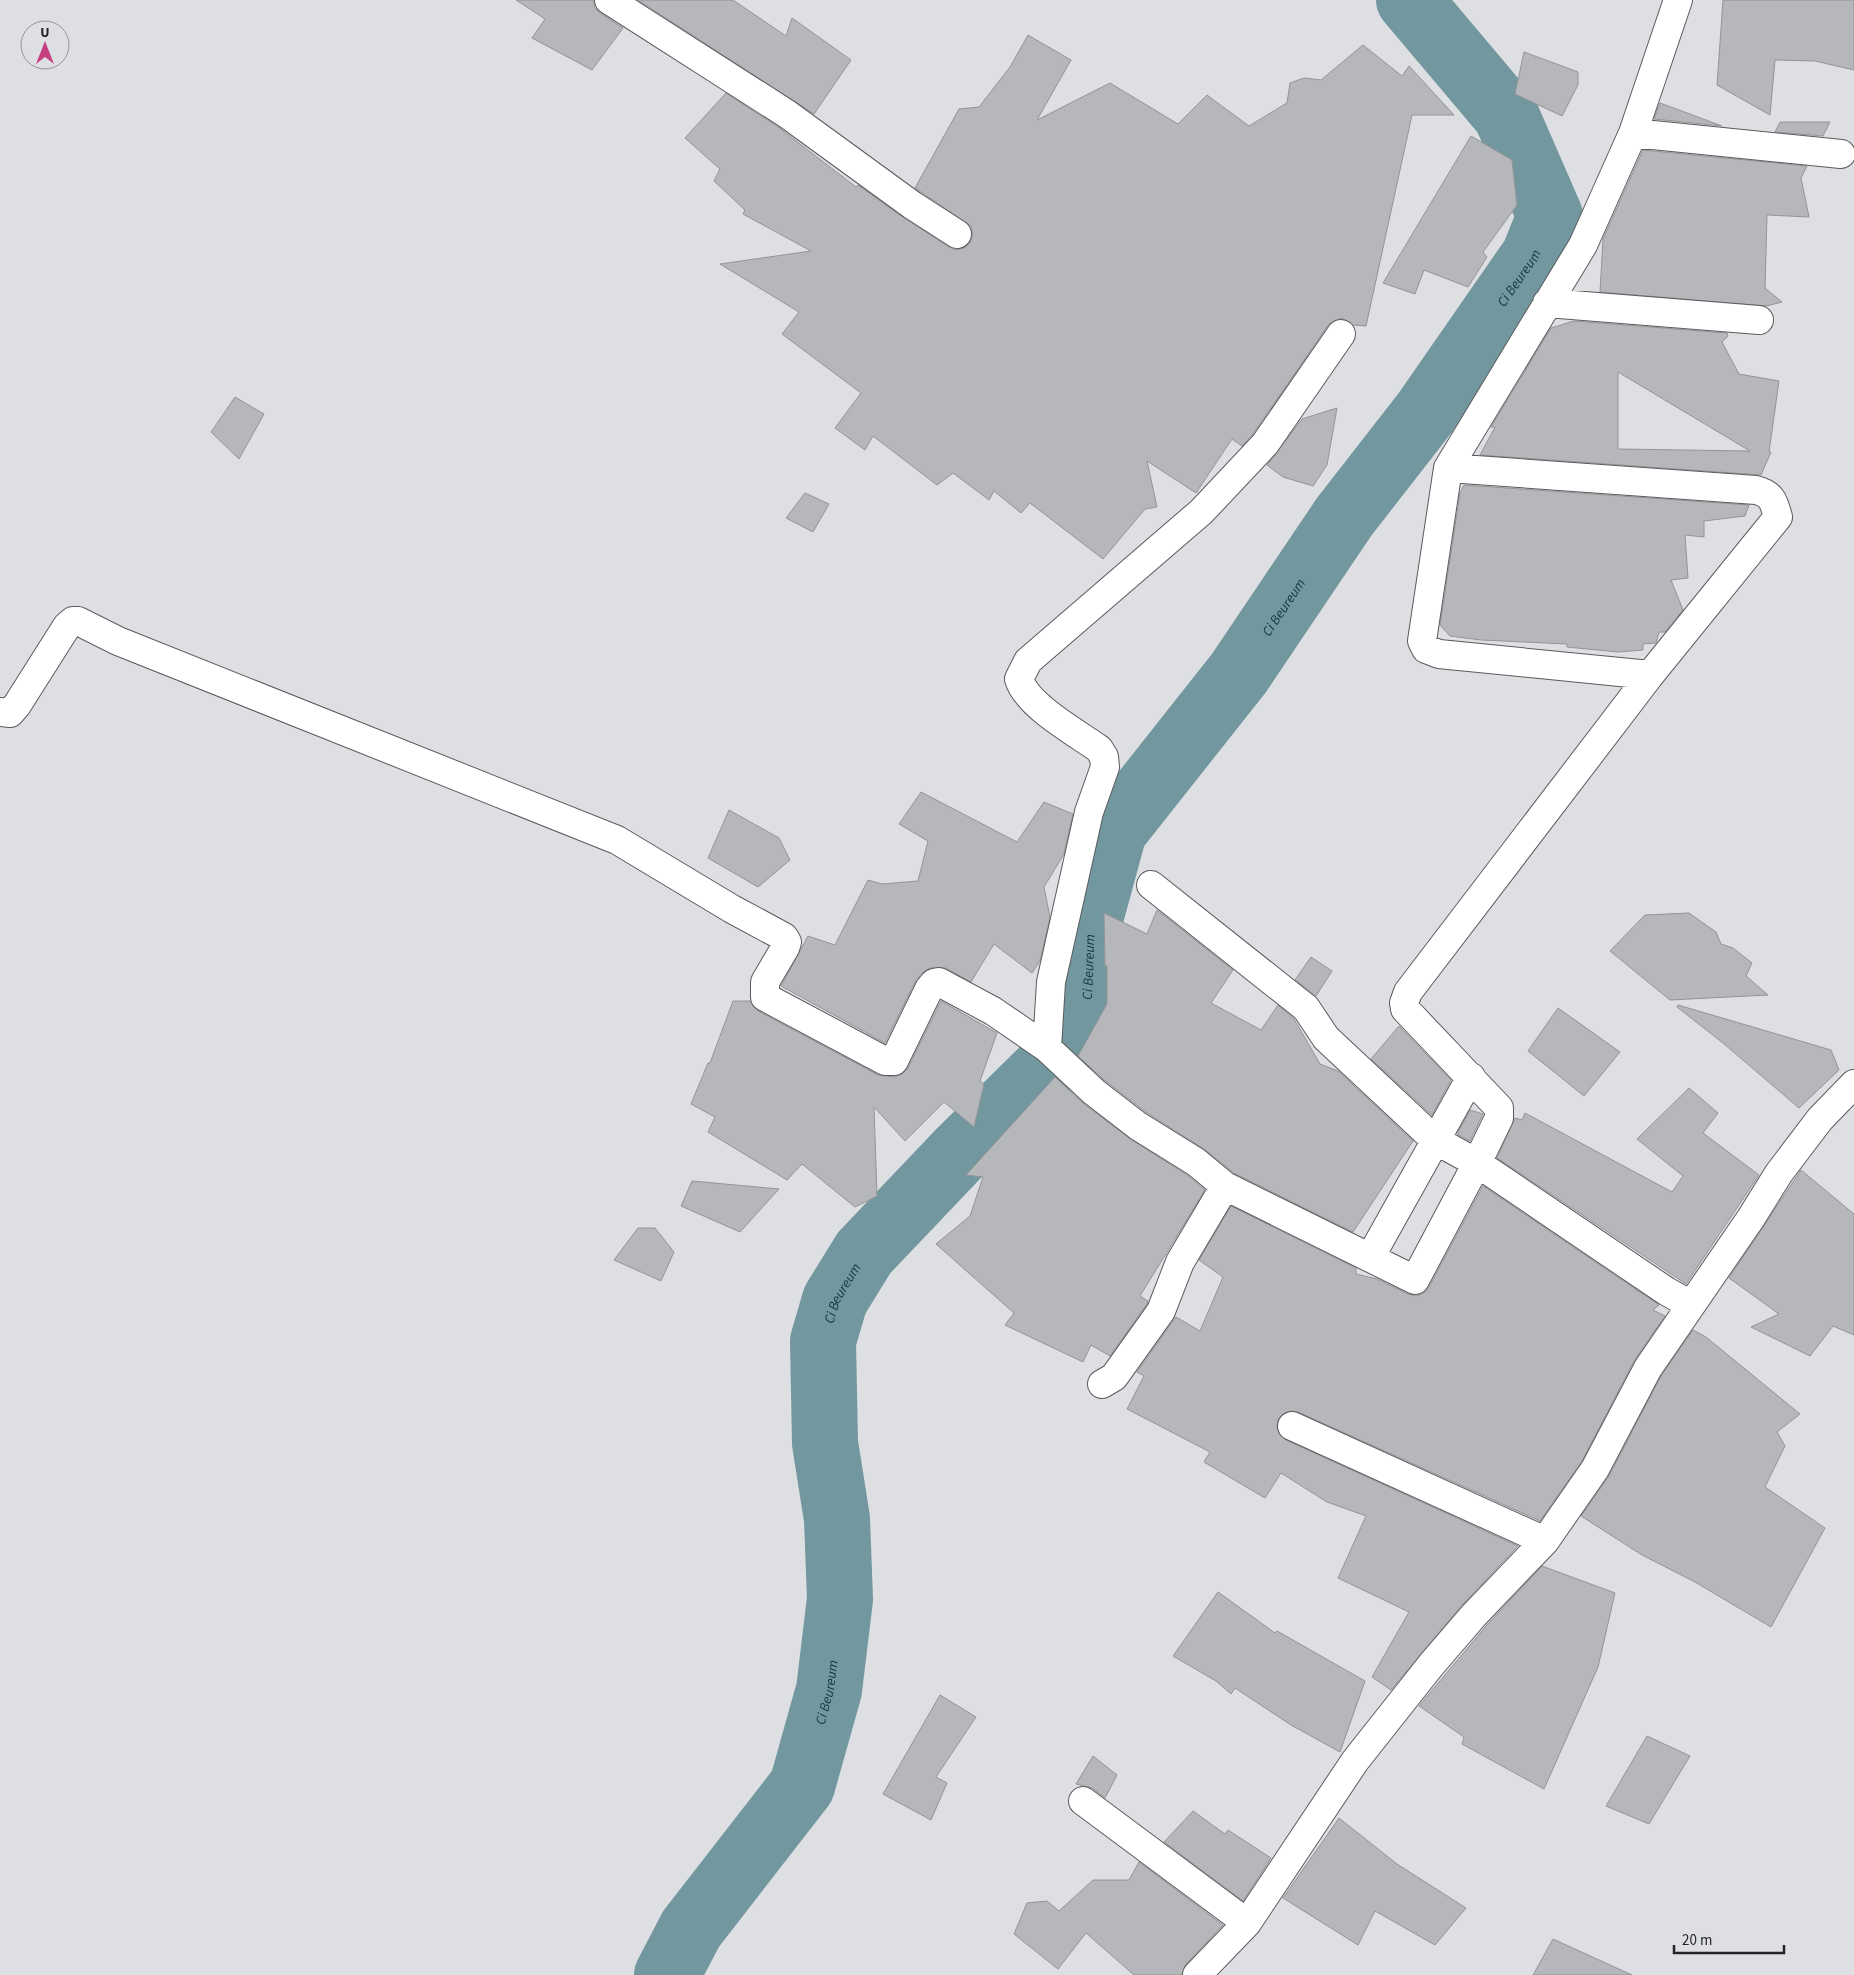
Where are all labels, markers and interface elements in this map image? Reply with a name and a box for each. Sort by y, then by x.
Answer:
north arrow [20,20,70,70]
text: U [40,23,50,43]
water label: Ci Beureum [1493,247,1547,311]
water label: Ci Beureum [1258,575,1311,641]
water label: Ci Beureum [1078,934,1100,1000]
water label: Ci Beureum [820,1260,866,1326]
water label: Ci Beureum [811,1659,844,1727]
scale bar [1674,1922,1784,1954]
text: 20 m [1682,1930,1712,1951]

